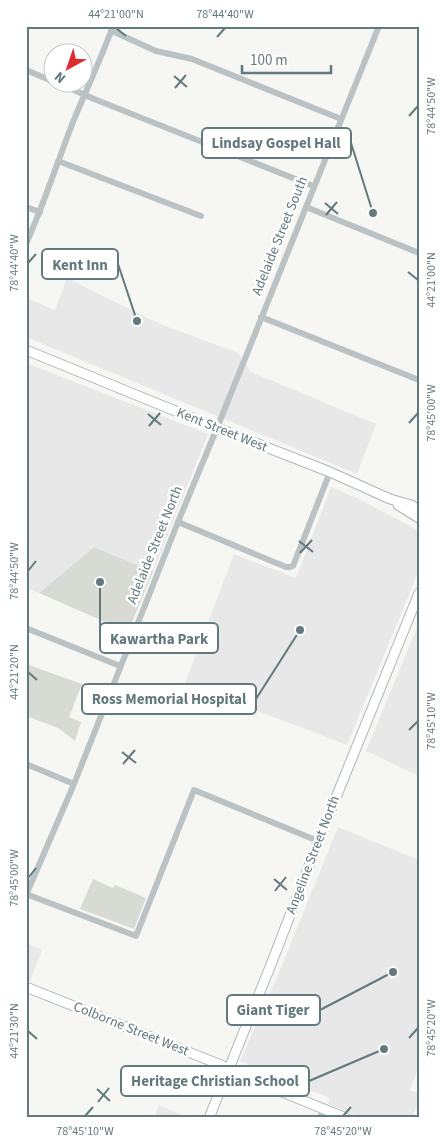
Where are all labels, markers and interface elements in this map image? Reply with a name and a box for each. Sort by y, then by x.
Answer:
text: 44°21'00"N [88,6,144,23]
text: 78°44'40"W [196,6,254,23]
north arrow [42,42,92,92]
scale bar [242,42,331,74]
text: 100 m [250,50,288,71]
text: N [50,67,70,88]
text: 78°44'50"W [423,77,440,135]
callout: Lindsay Gospel Hall [202,128,351,158]
text: Lindsay Gospel Hall [211,133,341,154]
street label: Adelaide Street South [247,173,313,299]
text: 78°44'40"W [6,234,23,292]
callout: Kent Inn [42,249,118,279]
text: 44°21'00"N [423,252,440,308]
text: Kent Inn [52,255,108,276]
text: 78°45'00"W [423,384,440,442]
street label: Kent Street West [174,403,271,457]
street label: Adelaide Street North [122,483,188,607]
text: 78°44'50"W [6,542,23,600]
callout: Kawartha Park [100,623,218,653]
text: Kawartha Park [110,629,209,650]
text: 44°21'20"N [6,644,23,700]
callout: Ross Memorial Hospital [82,684,256,714]
text: Ross Memorial Hospital [92,689,247,710]
text: 78°45'10"W [423,692,440,750]
street label: Angeline Street North [281,793,345,917]
text: 78°45'00"W [6,849,23,907]
callout: Giant Tiger [227,995,320,1025]
street label: Colborne Street West [70,997,192,1061]
text: 78°45'20"W [423,999,440,1057]
text: Giant Tiger [237,1000,309,1021]
text: 44°21'30"N [6,1003,23,1059]
callout: Heritage Christian School [121,1066,309,1096]
text: Heritage Christian School [131,1071,300,1092]
text: 78°45'10"W [56,1123,114,1140]
text: 78°45'20"W [314,1123,372,1140]

